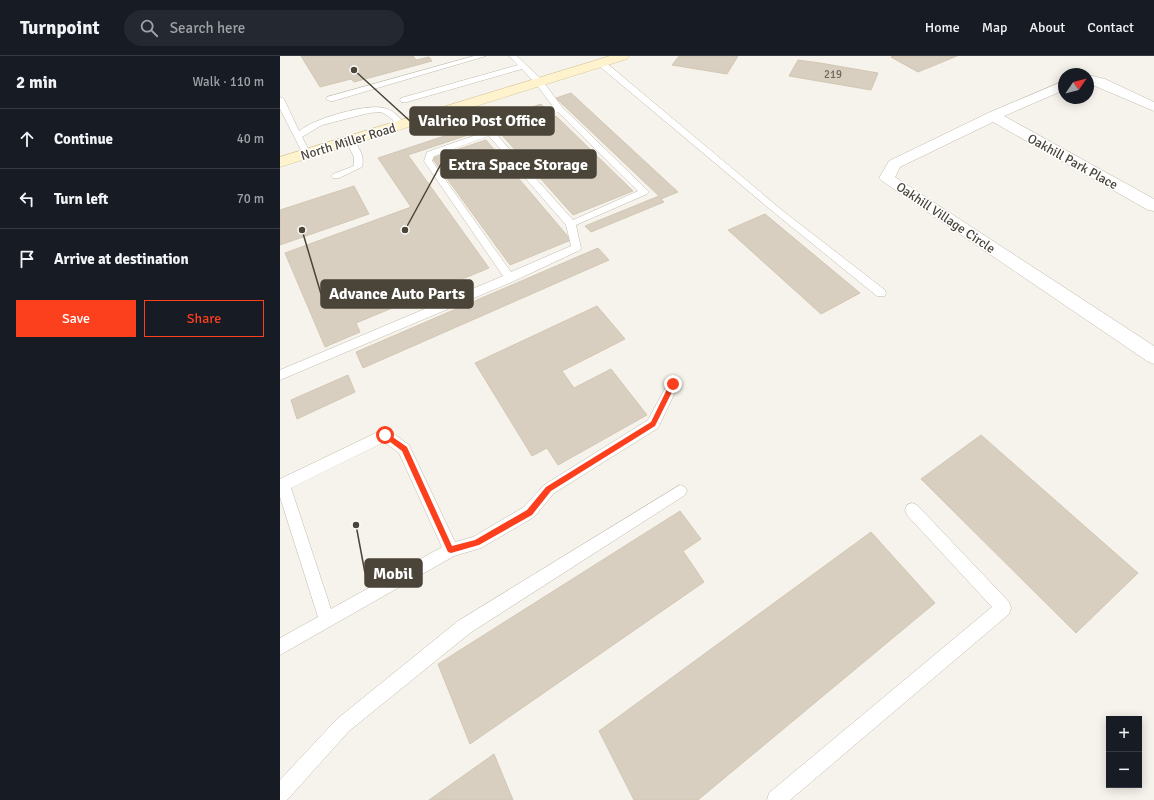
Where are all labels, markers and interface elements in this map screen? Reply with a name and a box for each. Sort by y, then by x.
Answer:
search box [124,10,404,46]
text: Turnpoint [20,16,100,40]
icon: search [138,17,160,39]
text: Search here [170,19,245,37]
text: Home [925,19,960,36]
text: Map [982,19,1007,36]
text: About [1029,19,1065,36]
text: Contact [1087,19,1134,36]
house number: 219 [824,68,842,81]
north arrow [1058,68,1094,104]
text: 2 min [16,72,57,93]
text: Walk · 110 m [193,74,264,90]
callout: Valrico Post Office [410,107,554,135]
text: Valrico Post Office [418,111,546,131]
street label: North Miller Road [299,120,398,164]
icon: ahead [16,128,38,150]
text: Continue [54,130,113,148]
street label: Oakhill Park Place [1025,130,1120,193]
text: 40 m [237,131,264,147]
callout: Extra Space Storage [441,150,596,178]
text: Extra Space Storage [448,155,588,175]
street label: Oakhill Village Circle [893,179,998,257]
icon: left [16,188,38,210]
text: Turn left [54,190,108,208]
text: 70 m [237,191,264,207]
icon: arrive [16,248,38,270]
text: Arrive at destination [54,250,189,268]
callout: Advance Auto Parts [321,280,473,308]
text: Advance Auto Parts [329,284,465,304]
button: Save [16,300,136,337]
button: Share [144,300,264,337]
route end [664,375,682,393]
route start [376,426,394,444]
callout: Mobil [365,559,422,587]
text: Mobil [373,564,413,584]
map controls [1106,716,1142,788]
button: + [1106,716,1142,752]
button: − [1106,752,1142,788]

